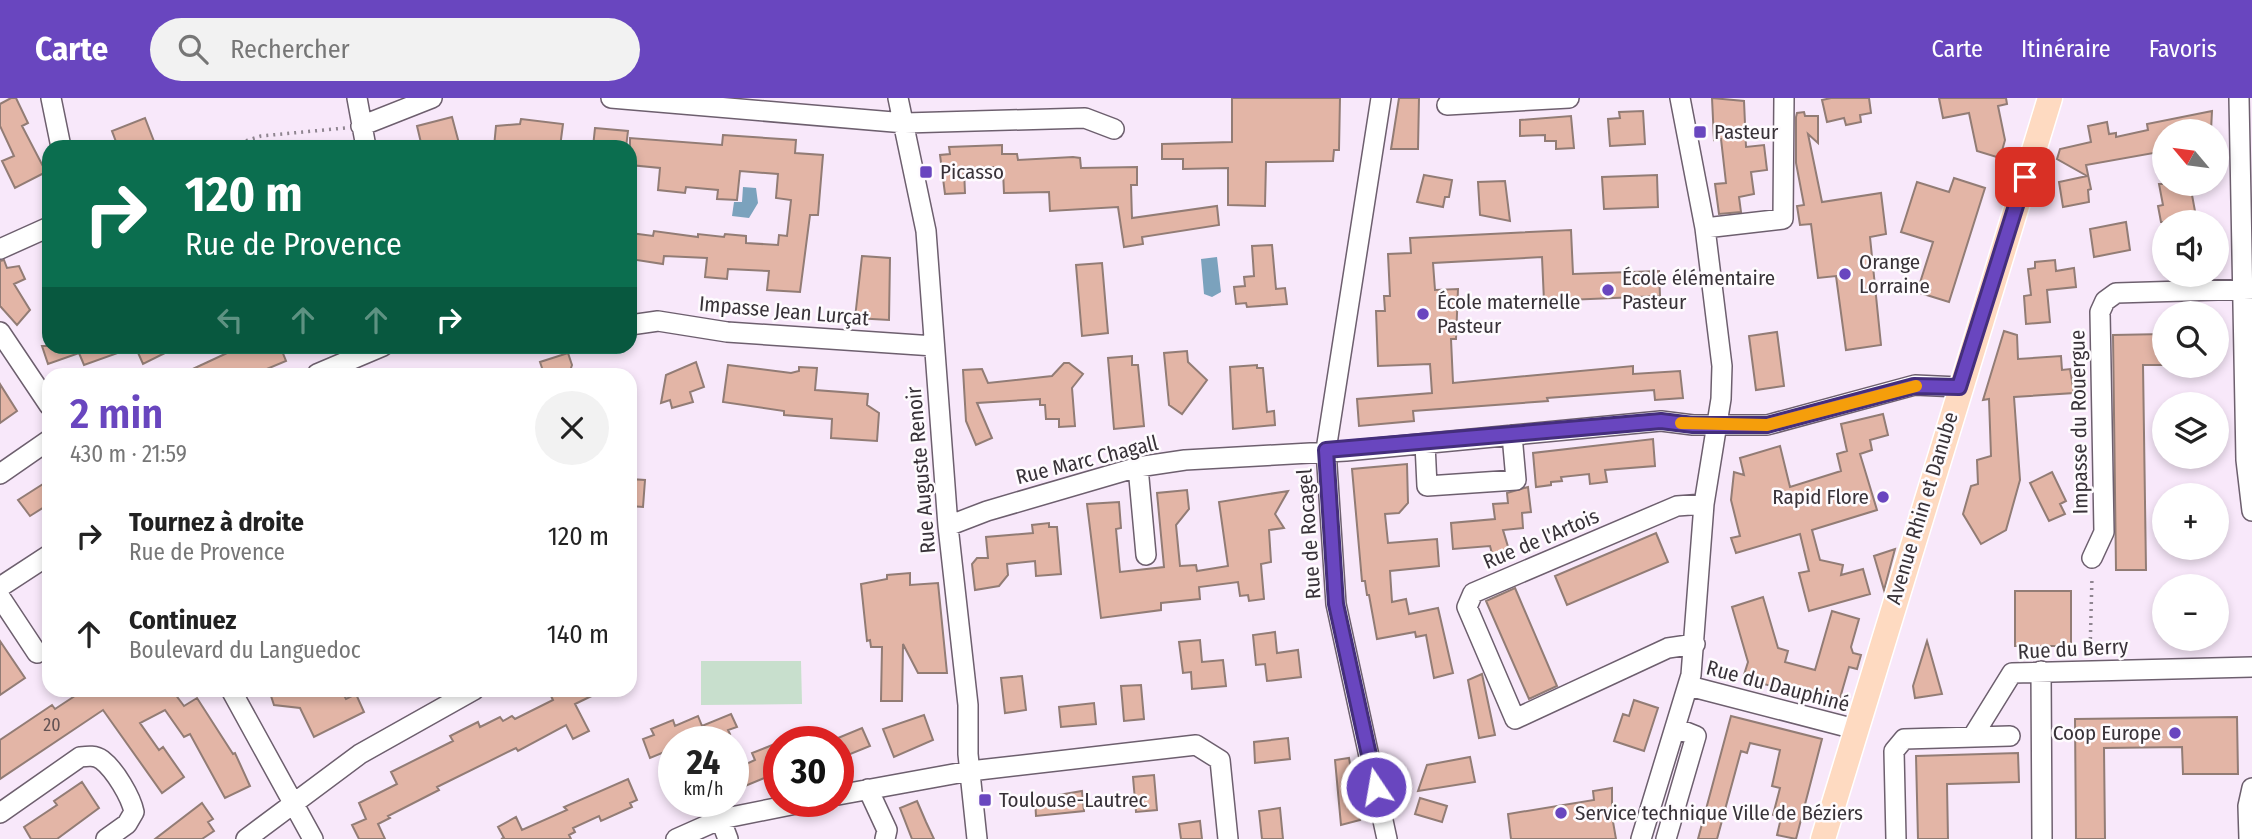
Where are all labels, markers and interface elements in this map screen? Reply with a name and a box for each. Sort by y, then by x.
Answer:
search box [150,18,640,81]
text: Carte [35,29,108,69]
icon: search [174,30,212,68]
text: Rechercher [230,34,350,65]
text: Carte [1932,35,1983,63]
text: Itinéraire [2021,35,2111,63]
text: Favoris [2149,35,2217,63]
place label: Pasteur [1714,119,1779,145]
north arrow [2152,119,2230,196]
map controls [2152,119,2229,651]
marker: Pasteur [1692,124,1708,140]
pin [1995,147,2055,207]
icon: arrive [2006,158,2044,196]
place label: Picasso [940,159,1004,185]
marker: Picasso [918,164,934,180]
text: 120 m [185,165,303,224]
icon: right [70,168,161,259]
button: sound [2152,210,2229,287]
text: Rue de Provence [185,225,402,263]
place label: Orange Lorraine [1859,249,1930,299]
place label: École élémentaire Pasteur [1622,265,1775,315]
marker: Orange Lorraine [1837,266,1853,282]
marker: École élémentaire Pasteur [1600,282,1616,298]
place label: École maternelle Pasteur [1437,289,1580,339]
street label: Impasse Jean Lurçat [698,291,870,331]
icon: left [211,301,249,339]
icon: ahead [284,301,322,339]
icon: ahead [357,301,395,339]
icon: right [430,301,468,339]
button: search [2152,301,2229,378]
marker: École maternelle Pasteur [1415,306,1431,322]
street label: Impasse du Rouergue [2064,329,2094,515]
street label: Rue Auguste Renoir [901,385,941,555]
text: 2 min [70,389,163,439]
button: close [535,391,609,465]
button: layers [2152,392,2229,469]
street label: Avenue Rhin et Danube [1880,409,1964,607]
street label: Rue Marc Chagall [1013,430,1161,490]
text: 430 m · 21:59 [70,440,187,468]
street label: Rue de Rocagel [1291,467,1327,600]
button: + [2152,483,2229,560]
place label: Rapid Flore [1772,484,1869,510]
marker: Rapid Flore [1875,489,1891,505]
street label: Rue de l'Artois [1479,503,1603,575]
text: Tournez à droite [129,507,304,538]
icon: right [70,517,108,555]
text: 120 m [548,521,609,552]
text: Rue de Provence [129,538,285,566]
button: − [2152,574,2229,651]
text: Continuez [129,605,236,636]
icon: ahead [70,615,108,653]
text: 140 m [547,619,609,650]
street label: Rue du Berry [2017,633,2130,665]
text: Boulevard du Languedoc [129,636,361,664]
street label: Rue du Dauphiné [1704,654,1852,718]
house number: 20 [43,714,61,736]
place label: Coop Europe [2053,720,2161,746]
marker: Coop Europe [2167,725,2183,741]
speed limit sign: 30 [763,726,854,817]
text: 24 [687,741,720,783]
position arrow [1339,750,1413,824]
text: km/h [683,778,724,800]
place label: Toulouse-Lautrec [999,787,1148,813]
marker: Toulouse-Lautrec [977,792,993,808]
place label: Service technique Ville de Béziers [1575,800,1863,826]
marker: Service technique Ville de Béziers [1553,805,1569,821]

